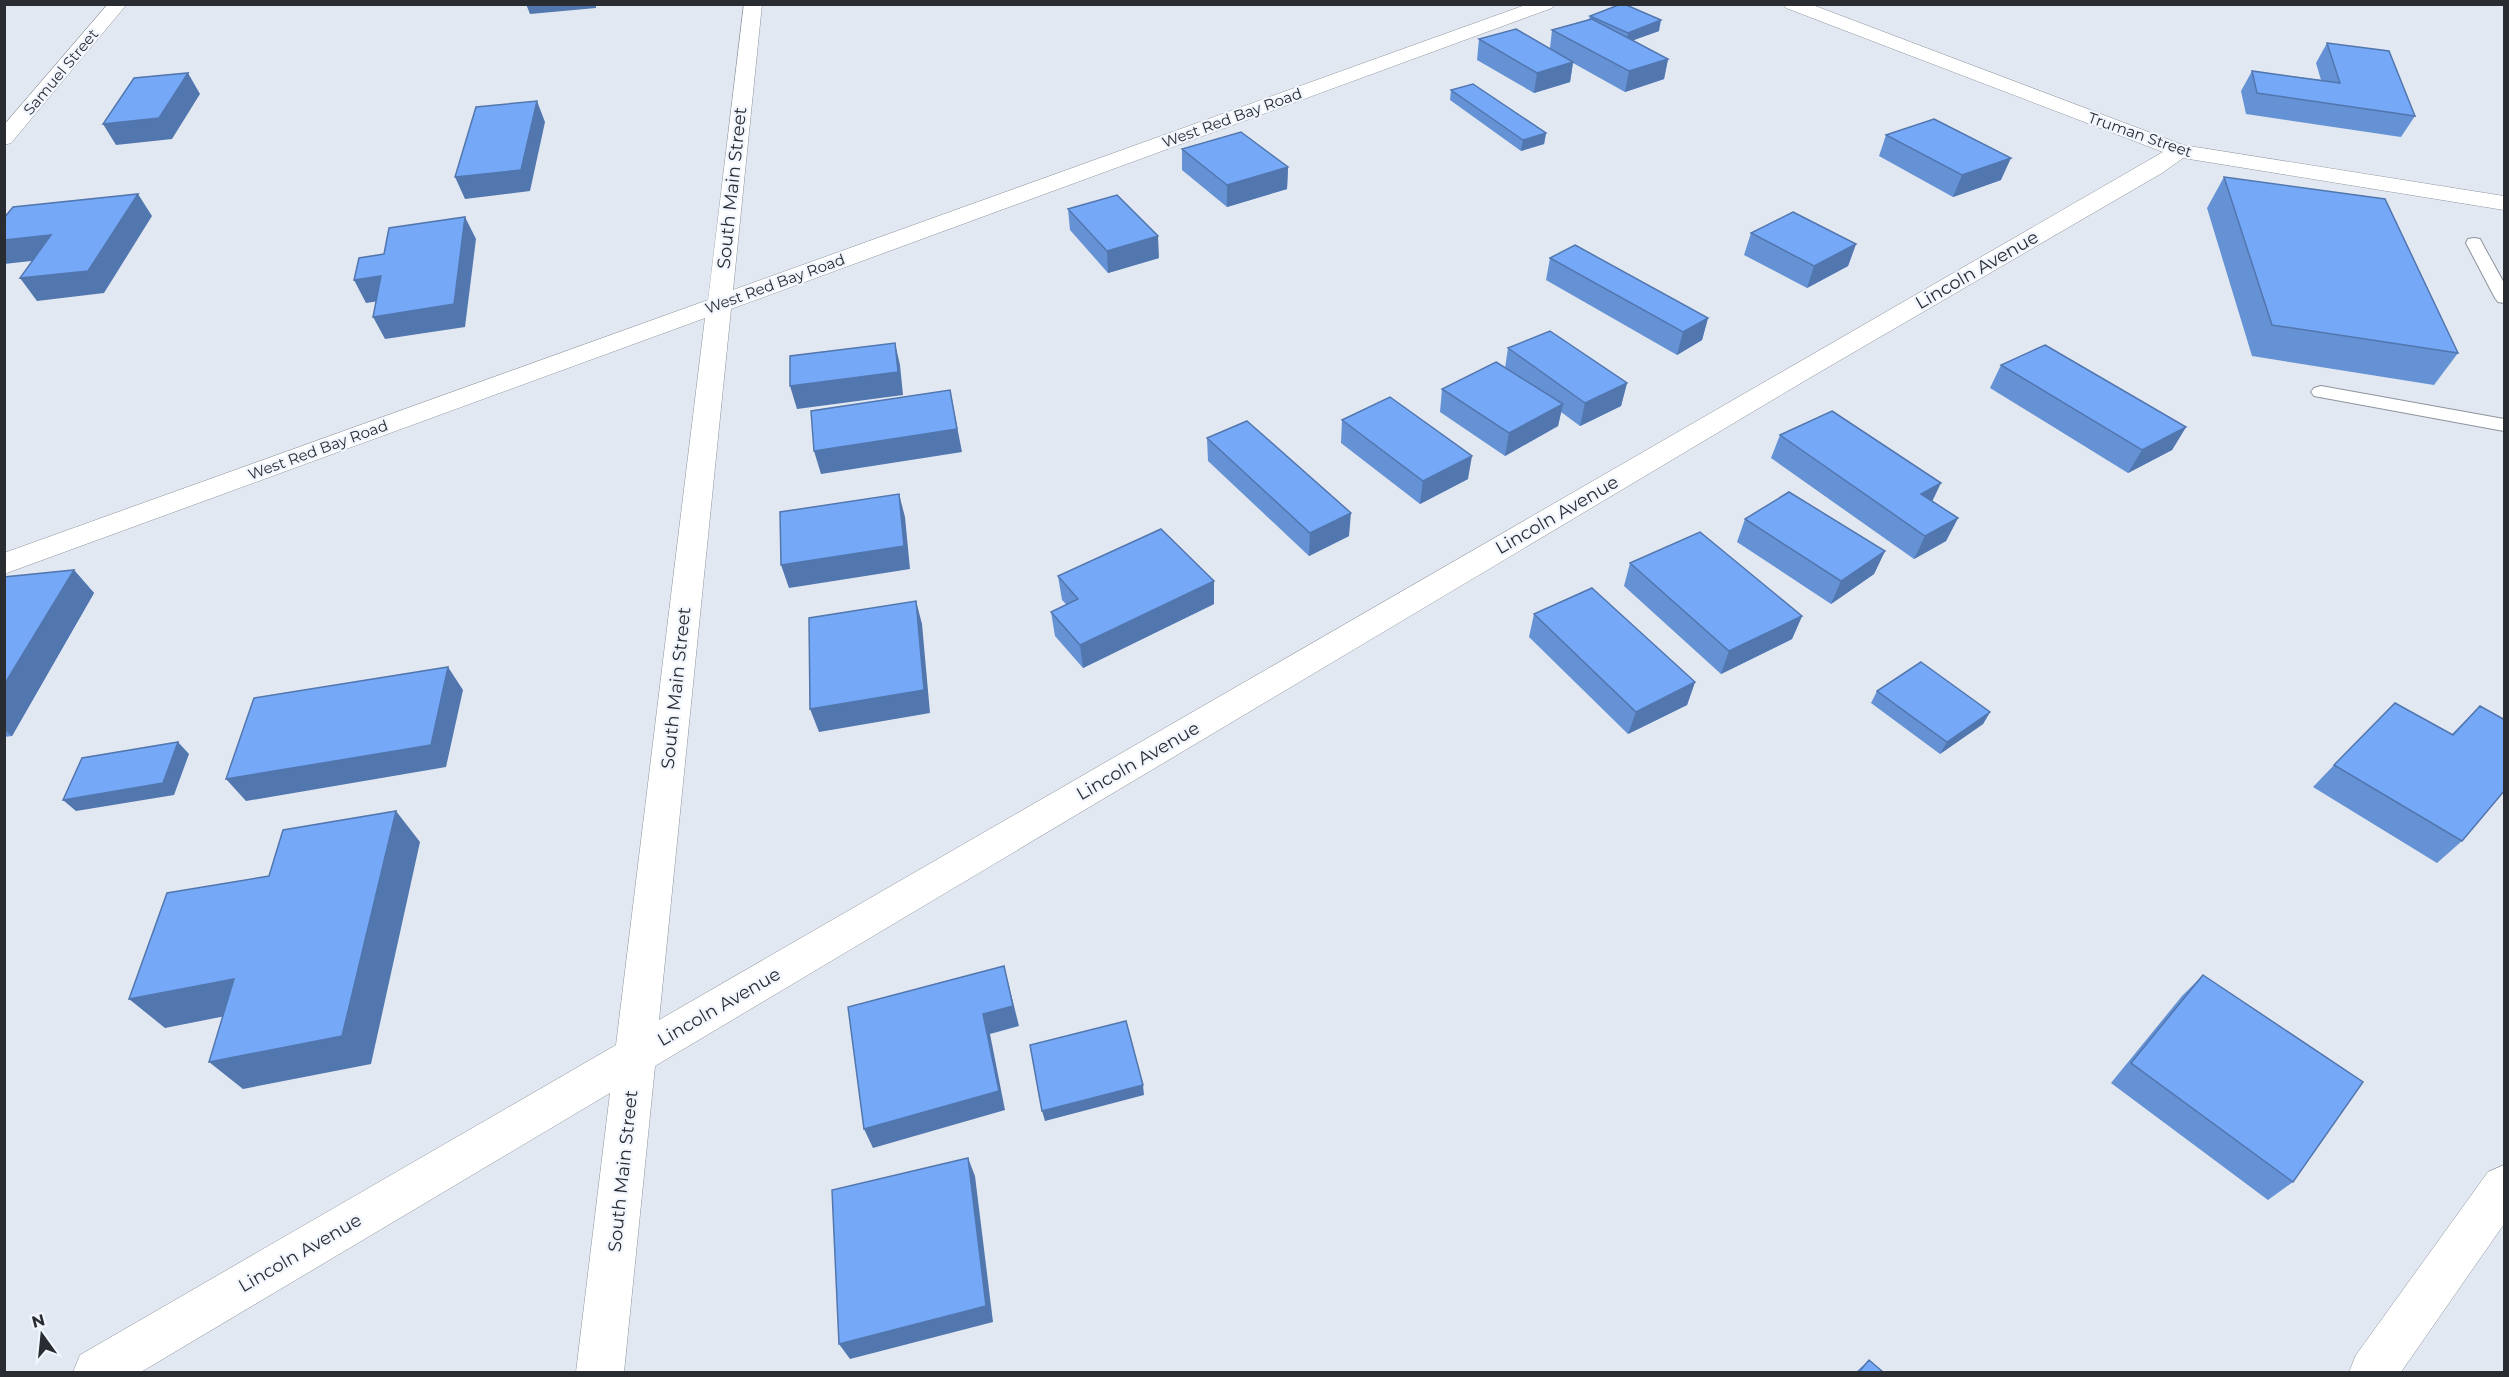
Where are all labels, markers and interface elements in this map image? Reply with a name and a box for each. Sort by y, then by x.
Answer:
street label: Samuel Street [19,25,102,119]
street label: West Red Bay Road [1159,83,1304,152]
street label: South Main Street [713,106,751,270]
street label: Truman Street [2086,108,2195,161]
street label: Lincoln Avenue [1912,226,2043,314]
street label: West Red Bay Road [702,249,847,318]
street label: West Red Bay Road [245,415,390,484]
street label: Lincoln Avenue [1492,471,1623,559]
street label: South Main Street [657,606,695,770]
street label: Lincoln Avenue [1073,717,1204,805]
street label: Lincoln Avenue [654,963,785,1051]
street label: South Main Street [604,1089,642,1253]
street label: Lincoln Avenue [235,1209,366,1297]
north arrow [12,1305,72,1365]
text: N [30,1310,47,1332]

